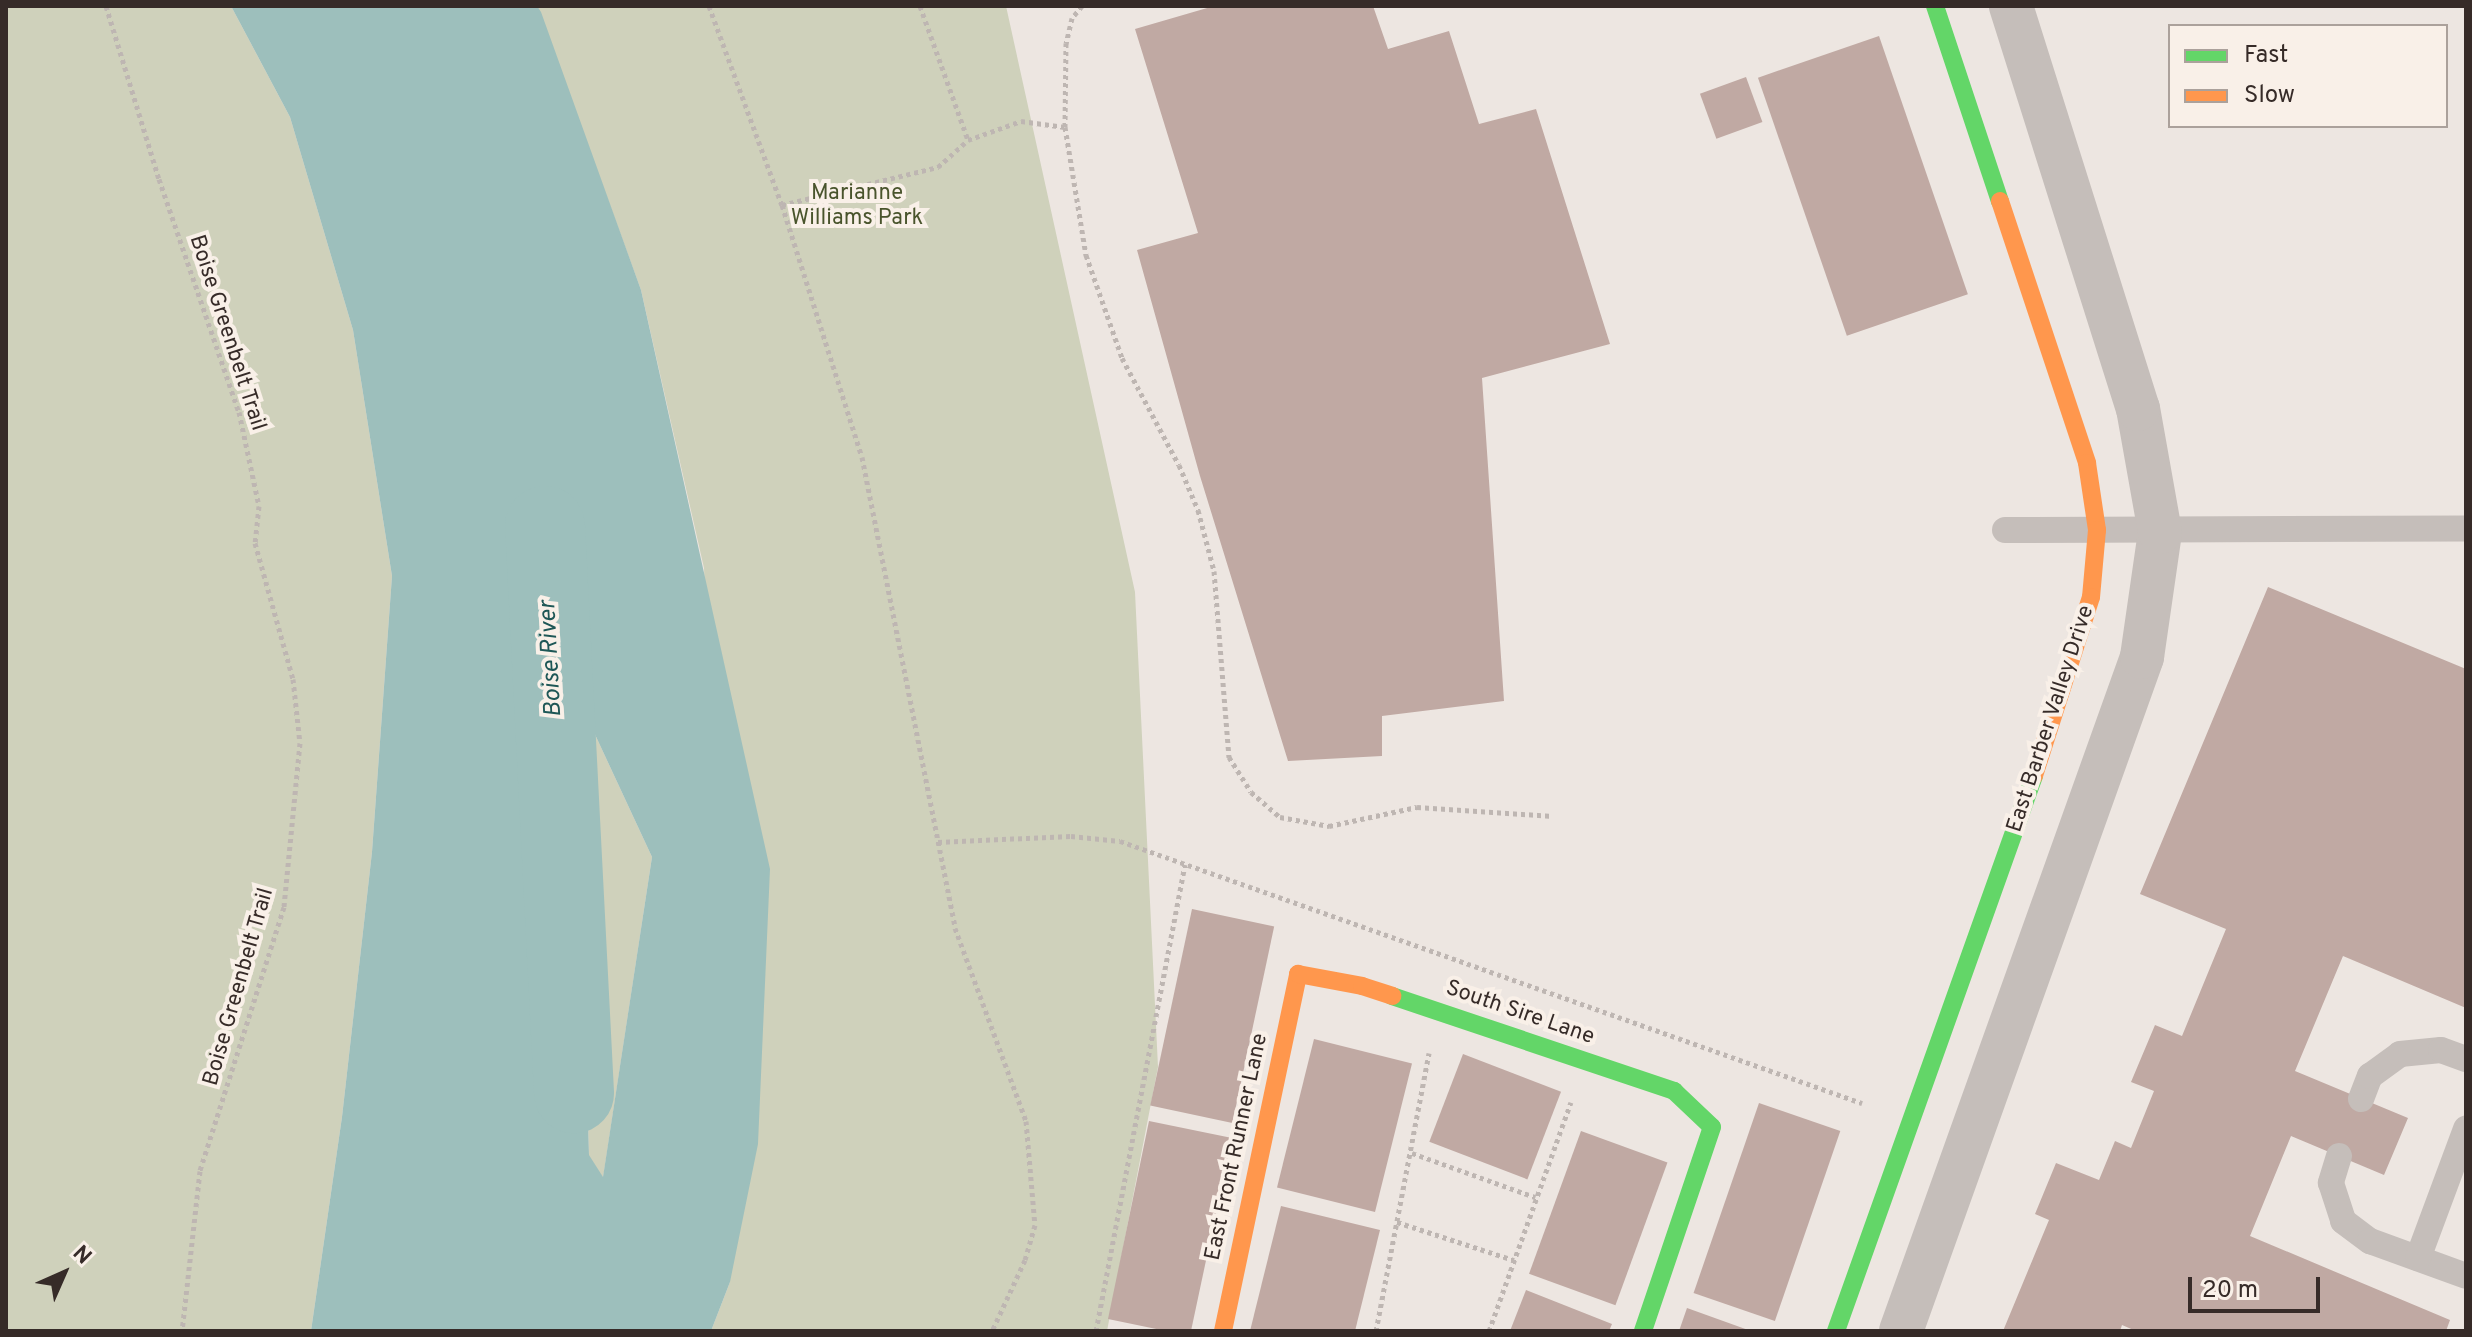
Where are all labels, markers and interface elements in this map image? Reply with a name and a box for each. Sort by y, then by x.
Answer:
legend [2168,24,2448,128]
text: Fast [2244,41,2288,71]
text: Slow [2244,81,2295,111]
park label: Marianne Williams Park [791,180,923,232]
street label: Boise Greenbelt Trail [183,231,271,435]
water label: Boise River [535,600,569,718]
street label: East Barber Valley Drive [2002,602,2100,836]
street label: Boise Greenbelt Trail [198,885,280,1089]
street label: South Sire Lane [1442,975,1598,1051]
street label: East Front Runner Lane [1200,1031,1274,1263]
north arrow [24,1233,104,1313]
text: N [66,1241,96,1271]
scale bar [2192,1261,2324,1311]
text: 20 m [2202,1276,2258,1306]

